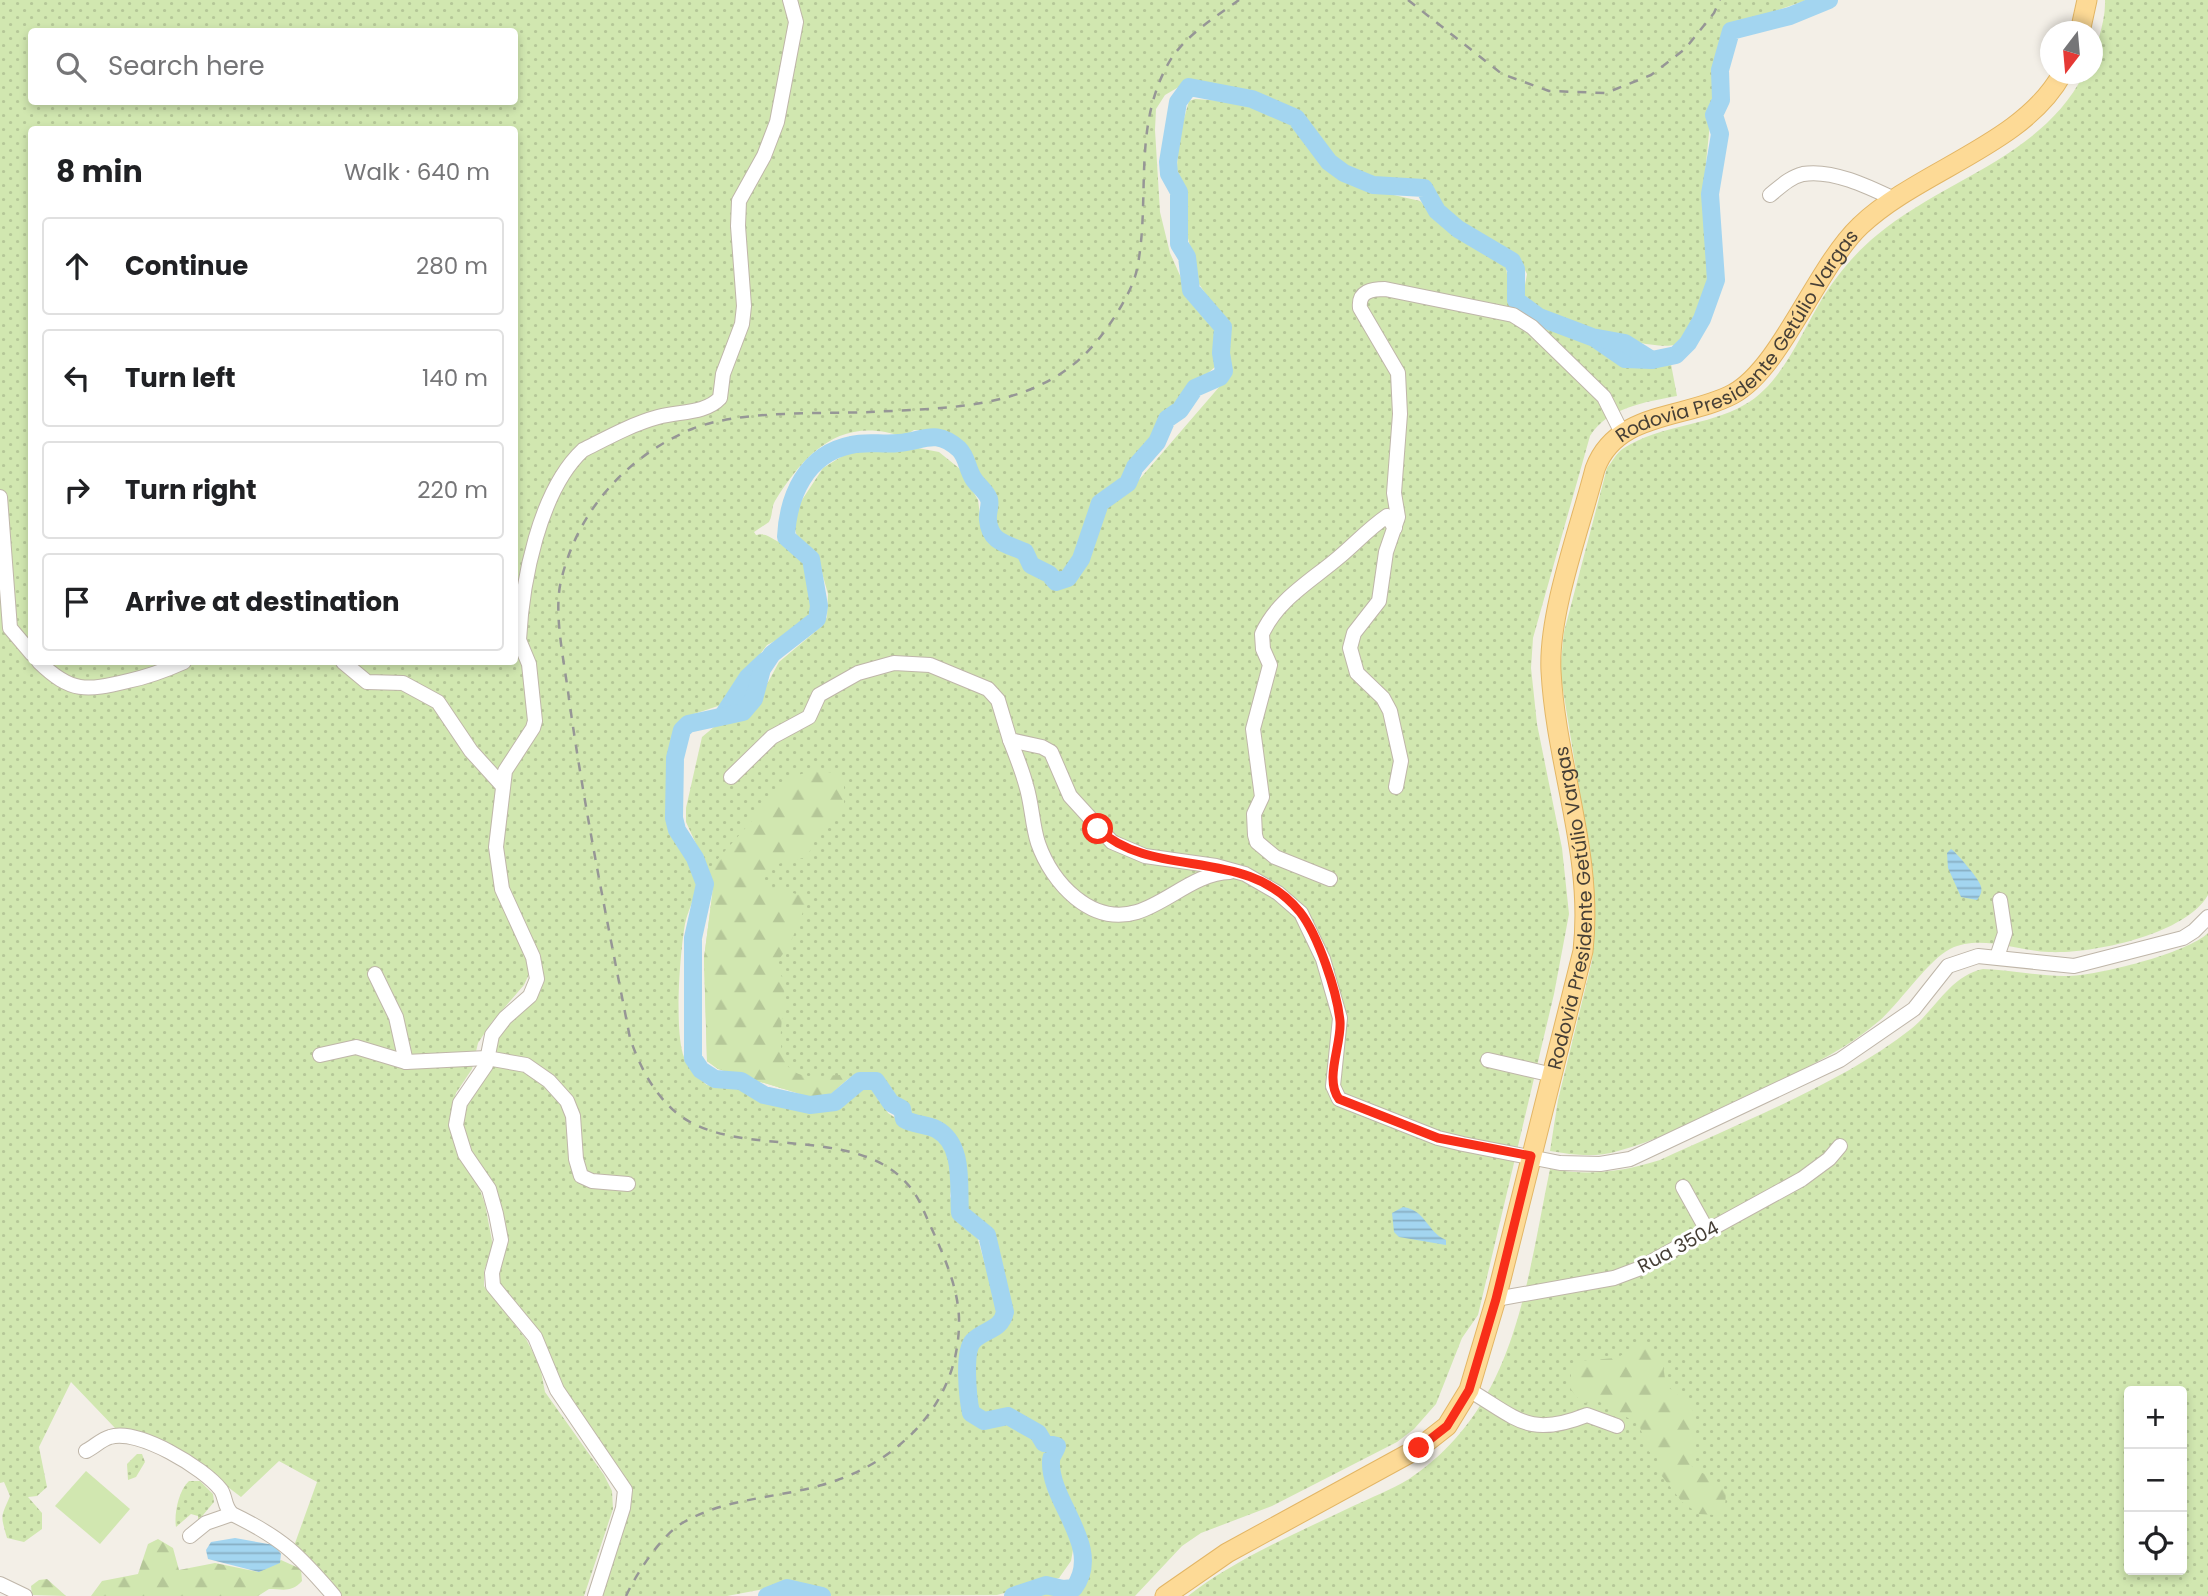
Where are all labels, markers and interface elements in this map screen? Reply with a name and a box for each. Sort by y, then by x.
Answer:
north arrow [2040,21,2103,84]
search box [28,28,518,105]
icon: search [52,48,90,86]
text: Search here [108,48,265,84]
text: 8 min [56,150,143,193]
text: Walk · 640 m [344,156,490,188]
street label: Rodovia Presidente Getúlio Vargas [1610,223,1864,448]
icon: ahead [58,247,96,285]
text: Continue [125,248,248,284]
text: 280 m [416,250,488,282]
icon: left [58,359,96,397]
text: Turn left [125,360,236,396]
text: 140 m [422,362,488,394]
icon: right [58,471,96,509]
text: Turn right [125,472,257,508]
text: 220 m [417,474,488,506]
icon: arrive [58,583,96,621]
text: Arrive at destination [125,584,400,620]
street label: Rodovia Presidente Getúlio Vargas [1540,744,1598,1072]
route start [1082,813,1113,844]
street label: Rua 3504 [1633,1214,1724,1280]
map controls [2124,1386,2187,1575]
button: + [2124,1386,2187,1449]
route end [1403,1432,1434,1463]
button: − [2124,1449,2187,1512]
button: locate [2124,1512,2187,1575]

